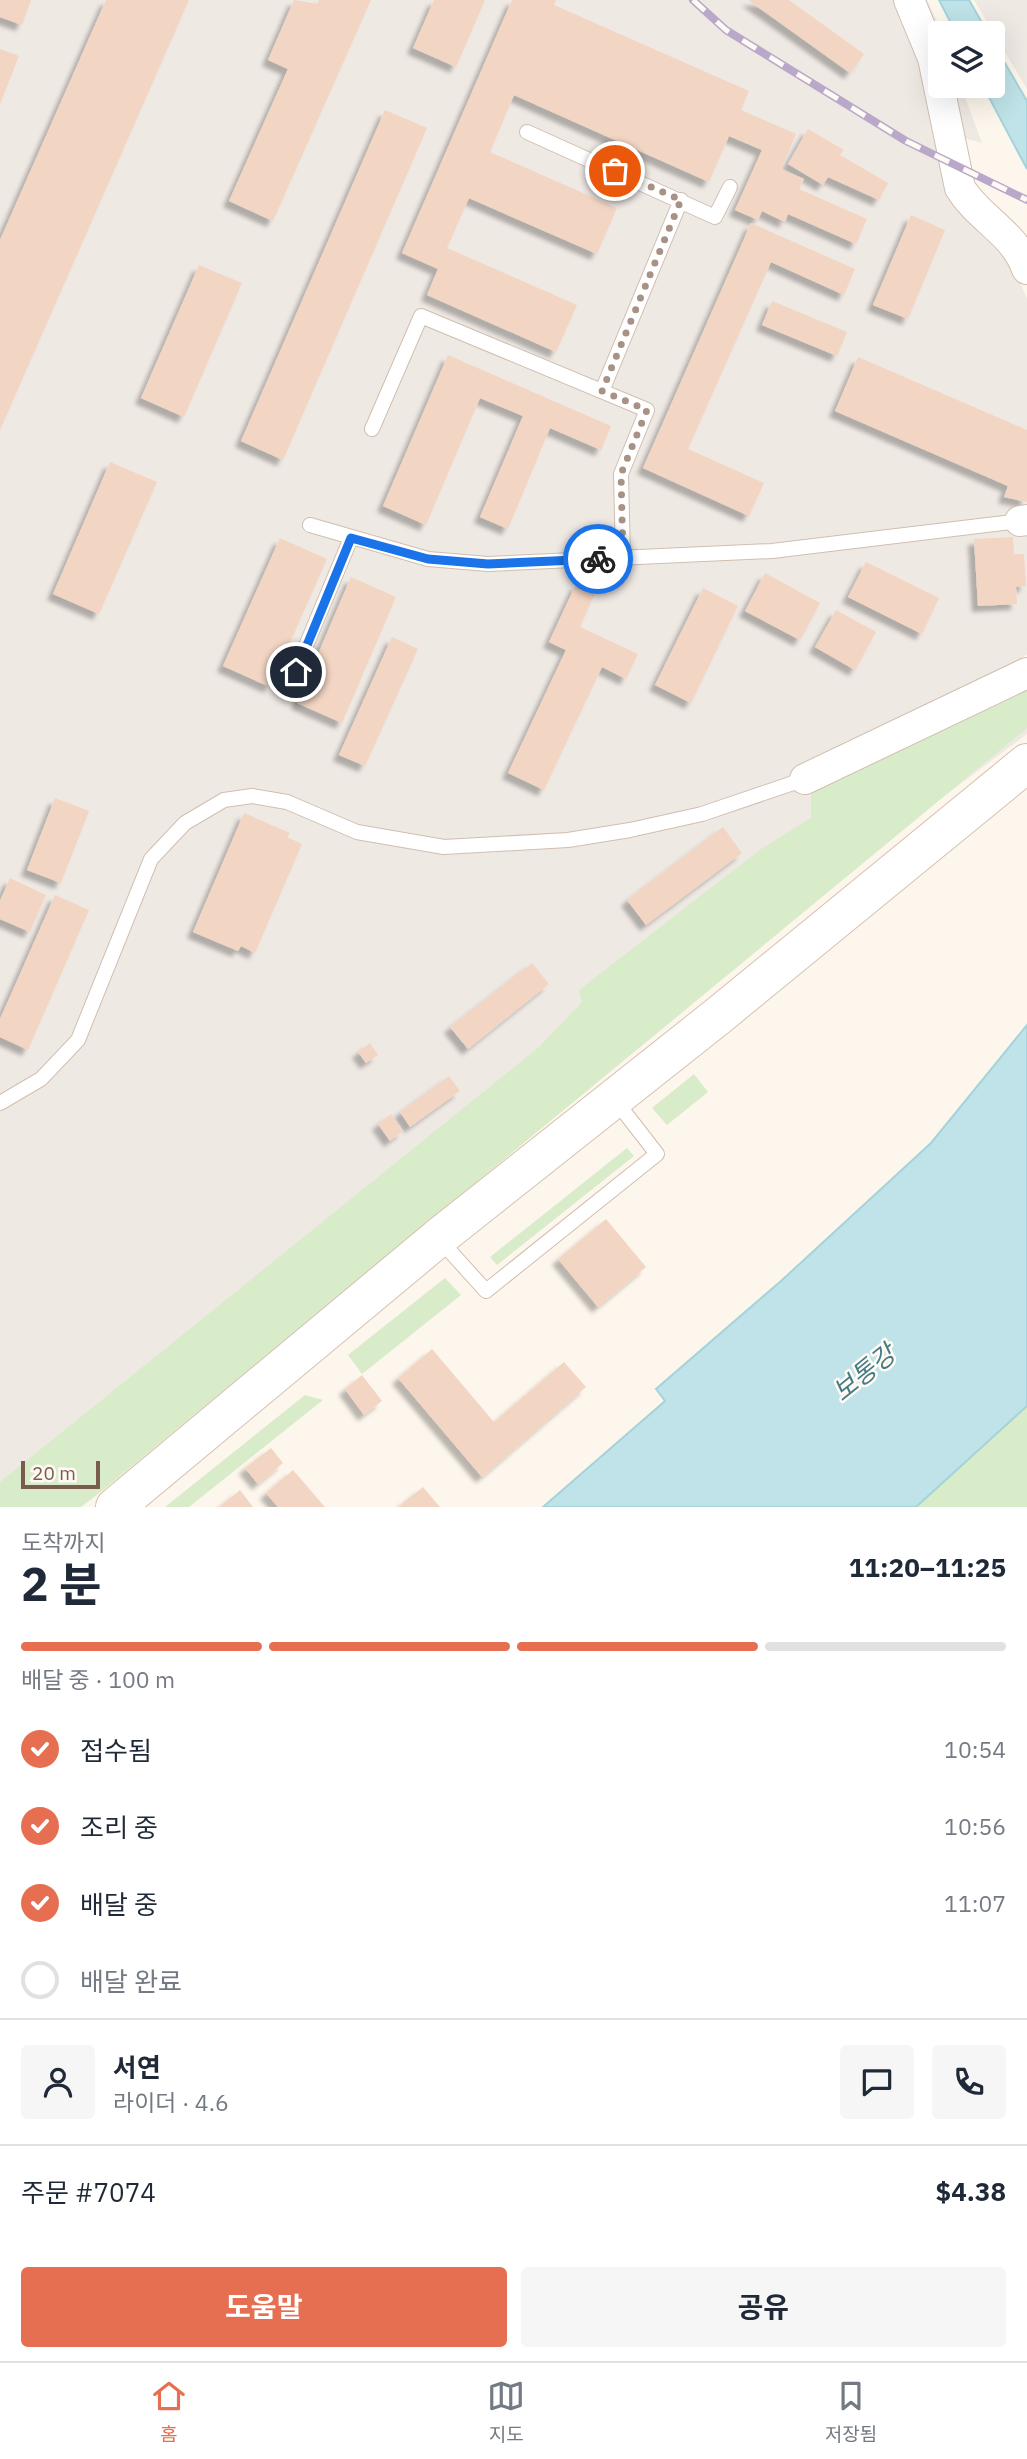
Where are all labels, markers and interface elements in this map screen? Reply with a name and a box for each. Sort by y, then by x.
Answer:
map controls [928,21,1005,98]
button: layers [928,21,1005,98]
pin [585,141,645,201]
icon: bag [596,152,634,190]
courier [563,524,633,594]
icon: bike [579,540,617,578]
pin [266,642,326,702]
icon: home [277,653,315,691]
water label: 보통강 [825,1334,904,1408]
scale bar [21,1458,100,1490]
text: 20 m [32,1461,76,1485]
text: 도착까지 [21,1527,106,1557]
text: 11:20–11:25 [849,1550,1006,1584]
text: 2 분 [21,1554,102,1614]
text: 배달 중 · 100 m [21,1664,175,1694]
icon: check [21,1730,59,1768]
text: 접수됨 [80,1733,152,1767]
text: 10:54 [944,1734,1006,1764]
icon: check [21,1807,59,1845]
text: 조리 중 [80,1810,158,1844]
text: 10:56 [944,1811,1006,1841]
icon: check [21,1884,59,1922]
text: 배달 중 [80,1887,158,1921]
text: 11:07 [944,1888,1006,1918]
text: 배달 완료 [80,1964,182,1998]
button: person [21,2045,95,2119]
button: chat [840,2045,914,2119]
button: phone [932,2045,1006,2119]
text: 서연 [113,2050,161,2084]
text: 라이더 · 4.6 [113,2087,229,2117]
text: $4.38 [936,2174,1006,2208]
text: 주문 #7074 [21,2175,156,2209]
button: 도움말 [21,2267,507,2347]
button: 공유 [521,2267,1006,2347]
tab: 홈 [150,2377,188,2446]
tab: 지도 [487,2377,525,2446]
tab: 저장됨 [825,2377,877,2446]

